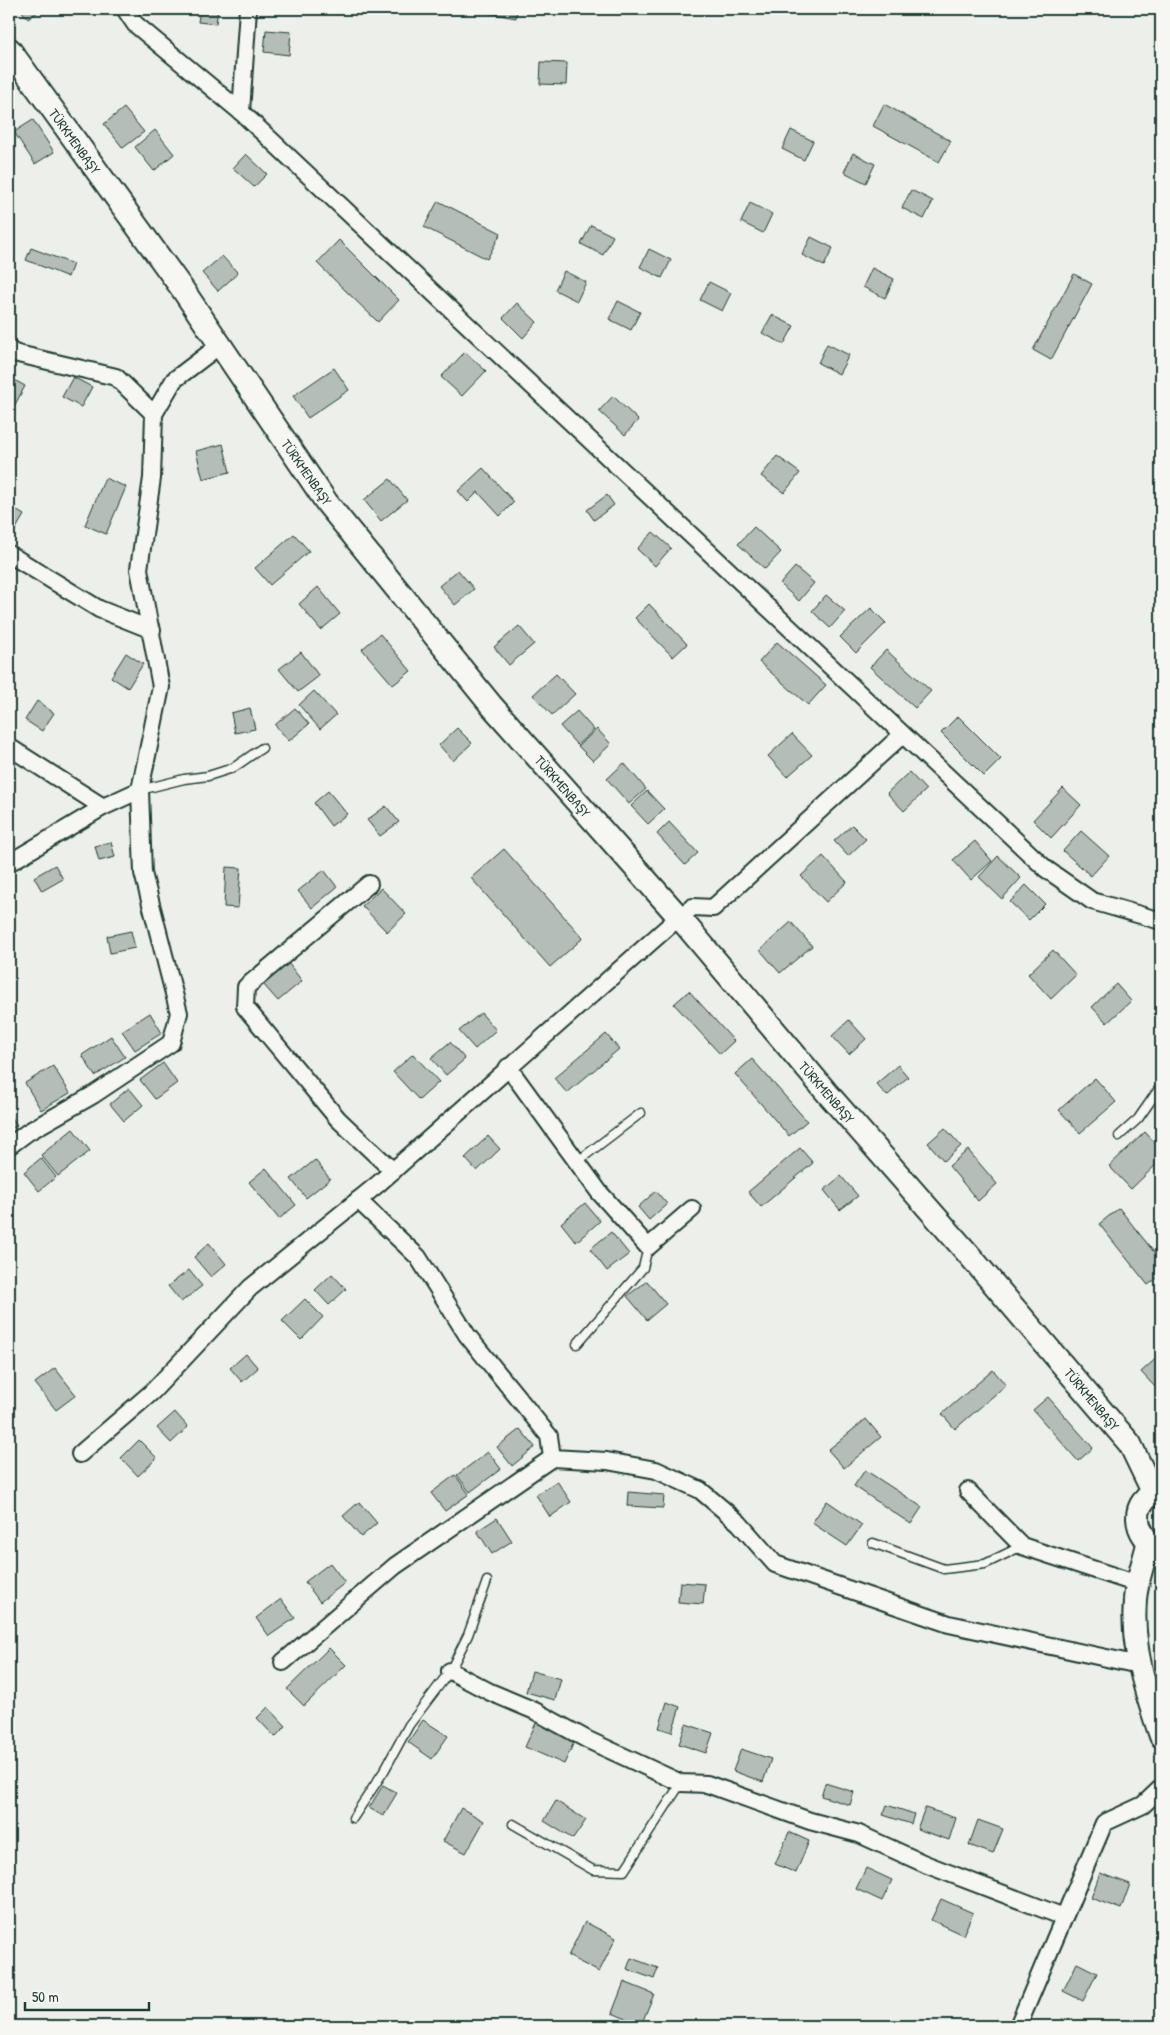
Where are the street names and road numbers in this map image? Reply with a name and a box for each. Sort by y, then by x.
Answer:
street label: TÜRKMENBAŞY [45,104,106,178]
street label: TÜRKMENBAŞY [277,435,337,509]
street label: TÜRKMENBAŞY [531,751,596,822]
street label: TÜRKMENBAŞY [795,1057,860,1128]
street label: TÜRKMENBAŞY [1060,1364,1124,1435]

